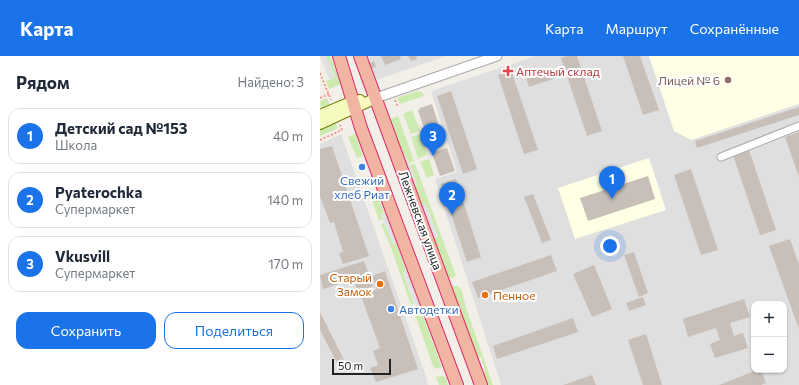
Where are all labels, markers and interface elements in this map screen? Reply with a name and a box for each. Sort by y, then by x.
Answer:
text: Карта [20,17,73,40]
text: Карта [545,20,583,37]
text: Маршрут [605,20,668,37]
text: Сохранённые [690,20,779,37]
place label: Аптечый склад [516,64,600,78]
marker: Аптечый склад [503,66,513,76]
text: Рядом [16,72,70,93]
place label: Лицей № 6 [658,73,720,87]
text: Найдено: 3 [237,74,304,90]
marker: Лицей № 6 [723,75,733,85]
text: Детский сад №153 [55,119,188,137]
pin: 3 [420,123,446,156]
text: 1 [27,128,33,144]
text: 40 m [273,128,303,144]
text: Школа [55,137,97,153]
marker: Свежий хлеб Риат [357,162,367,172]
pin: 1 [599,166,625,199]
street label: Лежневская улица [397,169,445,271]
place label: Свежий хлеб Риат [334,173,390,201]
pin: 2 [439,182,465,215]
text: Pyaterochka [55,183,142,201]
text: 2 [26,192,34,208]
text: 140 m [267,192,303,208]
text: Супермаркет [55,201,135,217]
your location [600,236,620,256]
text: Vkusvill [55,247,110,265]
text: 3 [26,256,34,272]
text: 170 m [268,256,303,272]
text: Супермаркет [55,265,135,281]
place label: Старый Замок [329,270,373,298]
marker: Старый Замок [375,279,385,289]
place label: Пенное [493,288,535,302]
marker: Пенное [480,290,490,300]
map controls [751,301,787,373]
button: + [751,301,787,337]
place label: Автодетки [399,302,459,316]
marker: Автодетки [386,304,396,314]
button: Сохранить [16,312,156,349]
button: Поделиться [164,312,304,349]
button: − [751,337,787,373]
scale bar [332,357,391,376]
text: 50 m [338,359,363,372]

